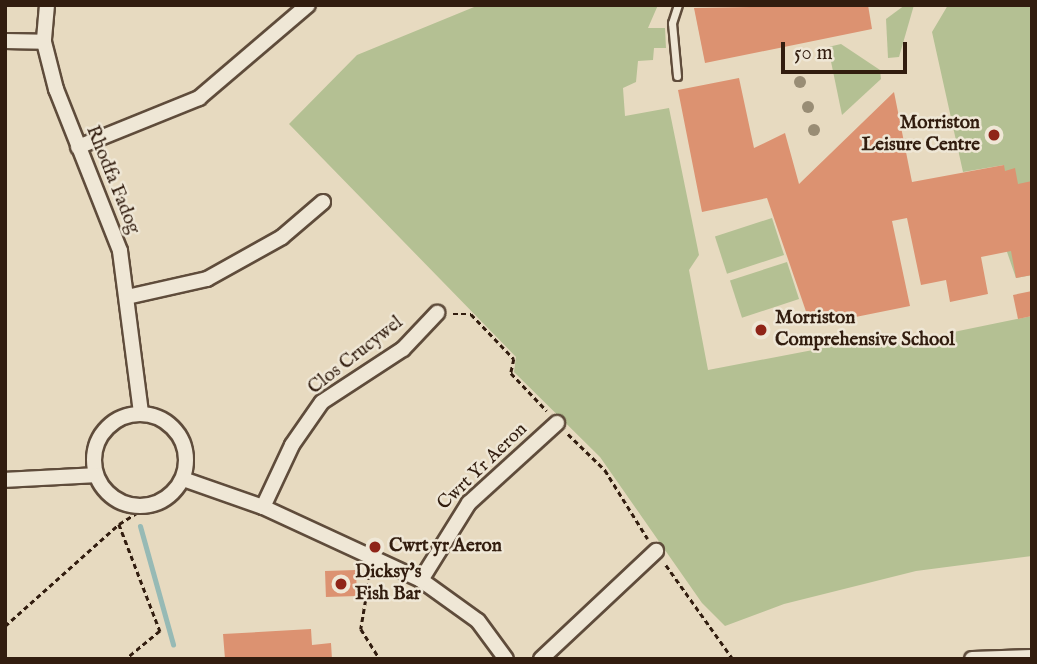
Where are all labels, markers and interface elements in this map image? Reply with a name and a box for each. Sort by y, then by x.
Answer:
scale bar [785,28,911,72]
text: 50 m [794,40,833,67]
place label: Morriston Leisure Centre [862,113,980,157]
street label: Rhodfa Fadog [80,123,144,237]
marker: Morriston Leisure Centre [986,127,1002,143]
place label: Morriston Comprehensive School [775,308,955,352]
street label: Clos Crucywel [304,312,408,400]
marker: Morriston Comprehensive School [753,322,769,338]
street label: Cwrt Yr Aeron [433,418,533,516]
place label: Cwrt yr Aeron [389,536,502,558]
marker: Cwrt yr Aeron [367,539,383,555]
place label: Dicksy's Fish Bar [355,562,421,606]
marker: Dicksy's Fish Bar [333,576,349,592]

